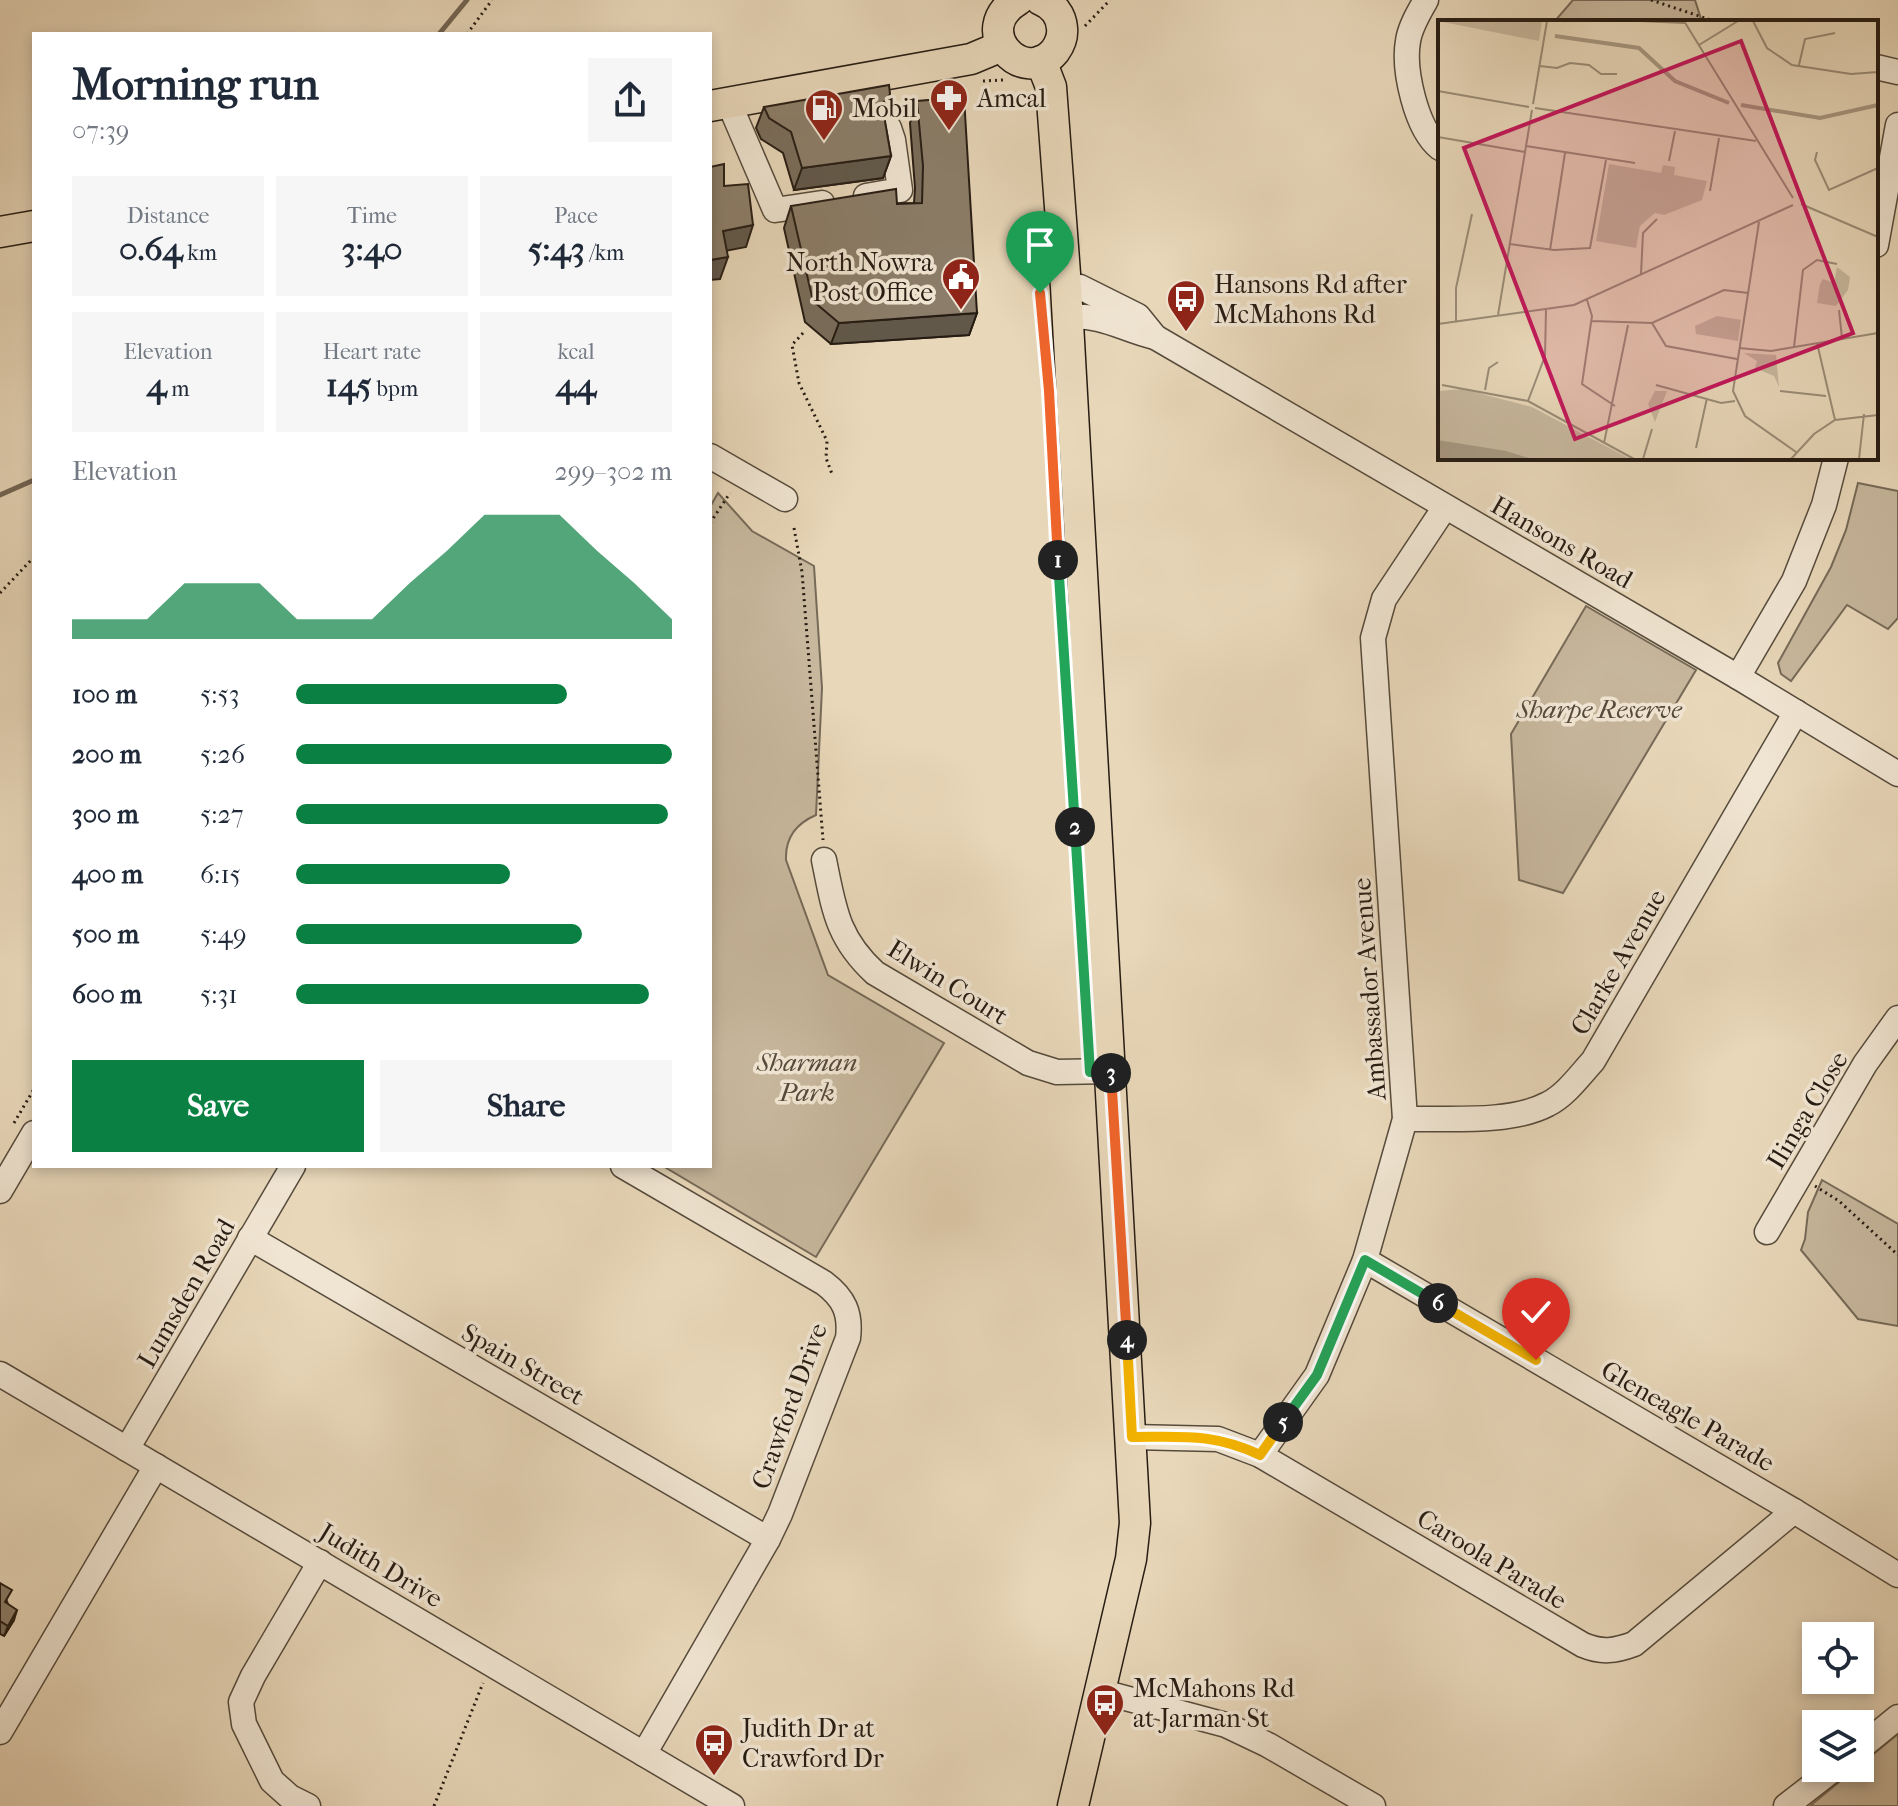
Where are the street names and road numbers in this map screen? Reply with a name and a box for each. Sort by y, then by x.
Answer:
street label: Hansons Road [1485,489,1639,596]
street label: Ambassador Avenue [1346,877,1393,1102]
street label: Clarke Avenue [1564,884,1673,1041]
street label: Elwin Court [882,933,1014,1032]
street label: Ilinga Close [1760,1046,1855,1175]
street label: Lumsden Road [131,1212,242,1373]
street label: Spain Street [456,1317,590,1412]
street label: Crawford Drive [745,1319,834,1493]
street label: Gleneagle Parade [1596,1354,1780,1479]
street label: Caroola Parade [1411,1503,1572,1616]
street label: Judith Drive [312,1515,448,1614]

